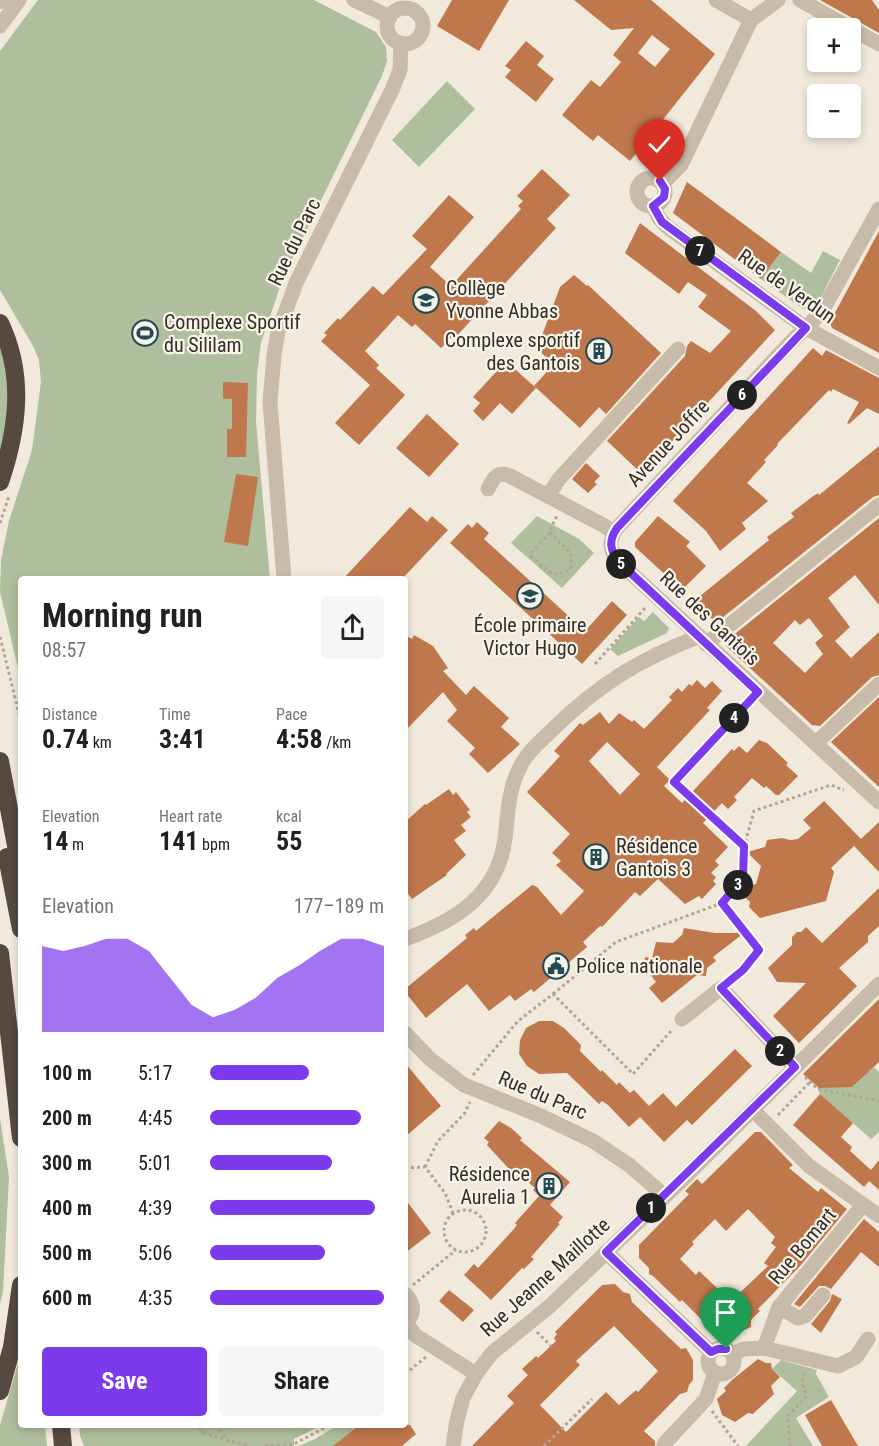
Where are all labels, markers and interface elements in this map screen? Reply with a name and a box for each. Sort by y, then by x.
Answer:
map controls [807,18,861,138]
button: + [807,18,861,72]
button: − [807,84,861,138]
pin [634,119,685,181]
icon: check [643,128,676,161]
street label: Rue du Parc [263,194,325,290]
pin: 7 [685,236,715,266]
text: 7 [696,241,704,260]
street label: Rue de Verdun [734,244,840,328]
place label: Collège Yvonne Abbas [446,276,558,323]
school or university icon: Collège Yvonne Abbas [411,285,441,315]
place label: Complexe Sportif du Sililam [164,310,301,357]
sports icon: Complexe Sportif du Sililam [130,318,160,348]
place label: Complexe sportif des Gantois [445,328,581,375]
building icon: Complexe sportif des Gantois [584,336,614,366]
pin: 6 [727,380,757,410]
text: 6 [738,385,746,404]
street label: Avenue Joffre [622,395,714,491]
pin: 5 [606,549,636,579]
text: 5 [617,554,625,573]
street label: Rue des Gantois [655,566,765,670]
school or university icon: École primaire Victor Hugo [515,581,545,611]
text: Morning run [42,596,203,635]
button: share [321,596,384,659]
place label: École primaire Victor Hugo [474,613,586,660]
text: 08:57 [42,638,86,662]
pin: 4 [719,703,749,733]
text: Distance [42,705,97,724]
text: Time [159,705,191,724]
text: Pace [276,705,307,724]
text: 4 [730,708,738,727]
text: 0.74 [42,724,89,754]
text: 3:41 [159,724,206,754]
text: 4:58 [276,724,323,754]
text: km [89,733,112,752]
text: /km [323,733,351,752]
text: Elevation [42,807,100,826]
text: Heart rate [159,807,222,826]
text: kcal [276,807,302,826]
text: 14 [42,826,68,856]
text: 141 [159,826,198,856]
text: 55 [276,826,302,856]
place label: Résidence Gantois 3 [616,834,697,881]
text: m [68,835,84,854]
text: bpm [198,835,230,854]
building icon: Résidence Gantois 3 [581,842,611,872]
pin: 3 [723,870,753,900]
text: 3 [734,875,742,894]
text: Elevation [42,894,114,918]
text: 177–189 m [294,894,384,918]
public building icon: Police nationale [541,951,571,981]
place label: Police nationale [576,954,702,978]
pin: 2 [765,1036,795,1066]
text: 2 [776,1041,784,1060]
text: 100 m [42,1061,92,1085]
text: 5:17 [138,1061,172,1085]
street label: Rue du Parc [495,1066,591,1124]
text: 200 m [42,1106,92,1130]
text: 4:45 [138,1106,172,1130]
text: 300 m [42,1151,92,1175]
text: 5:01 [138,1151,172,1175]
place label: Résidence Aurelia 1 [449,1162,530,1209]
building icon: Résidence Aurelia 1 [534,1171,564,1201]
pin: 1 [636,1193,666,1223]
text: 400 m [42,1196,92,1220]
text: 4:39 [138,1196,172,1220]
text: 1 [647,1198,655,1217]
street label: Rue Bomart [763,1203,841,1289]
street label: Rue Jeanne Maillotte [475,1213,615,1341]
text: 500 m [42,1241,92,1265]
text: 5:06 [138,1241,172,1265]
text: 600 m [42,1286,92,1310]
text: 4:35 [138,1286,172,1310]
pin [700,1287,751,1349]
icon: arrive [709,1296,742,1329]
button: Save [42,1347,207,1416]
button: Share [219,1347,384,1416]

